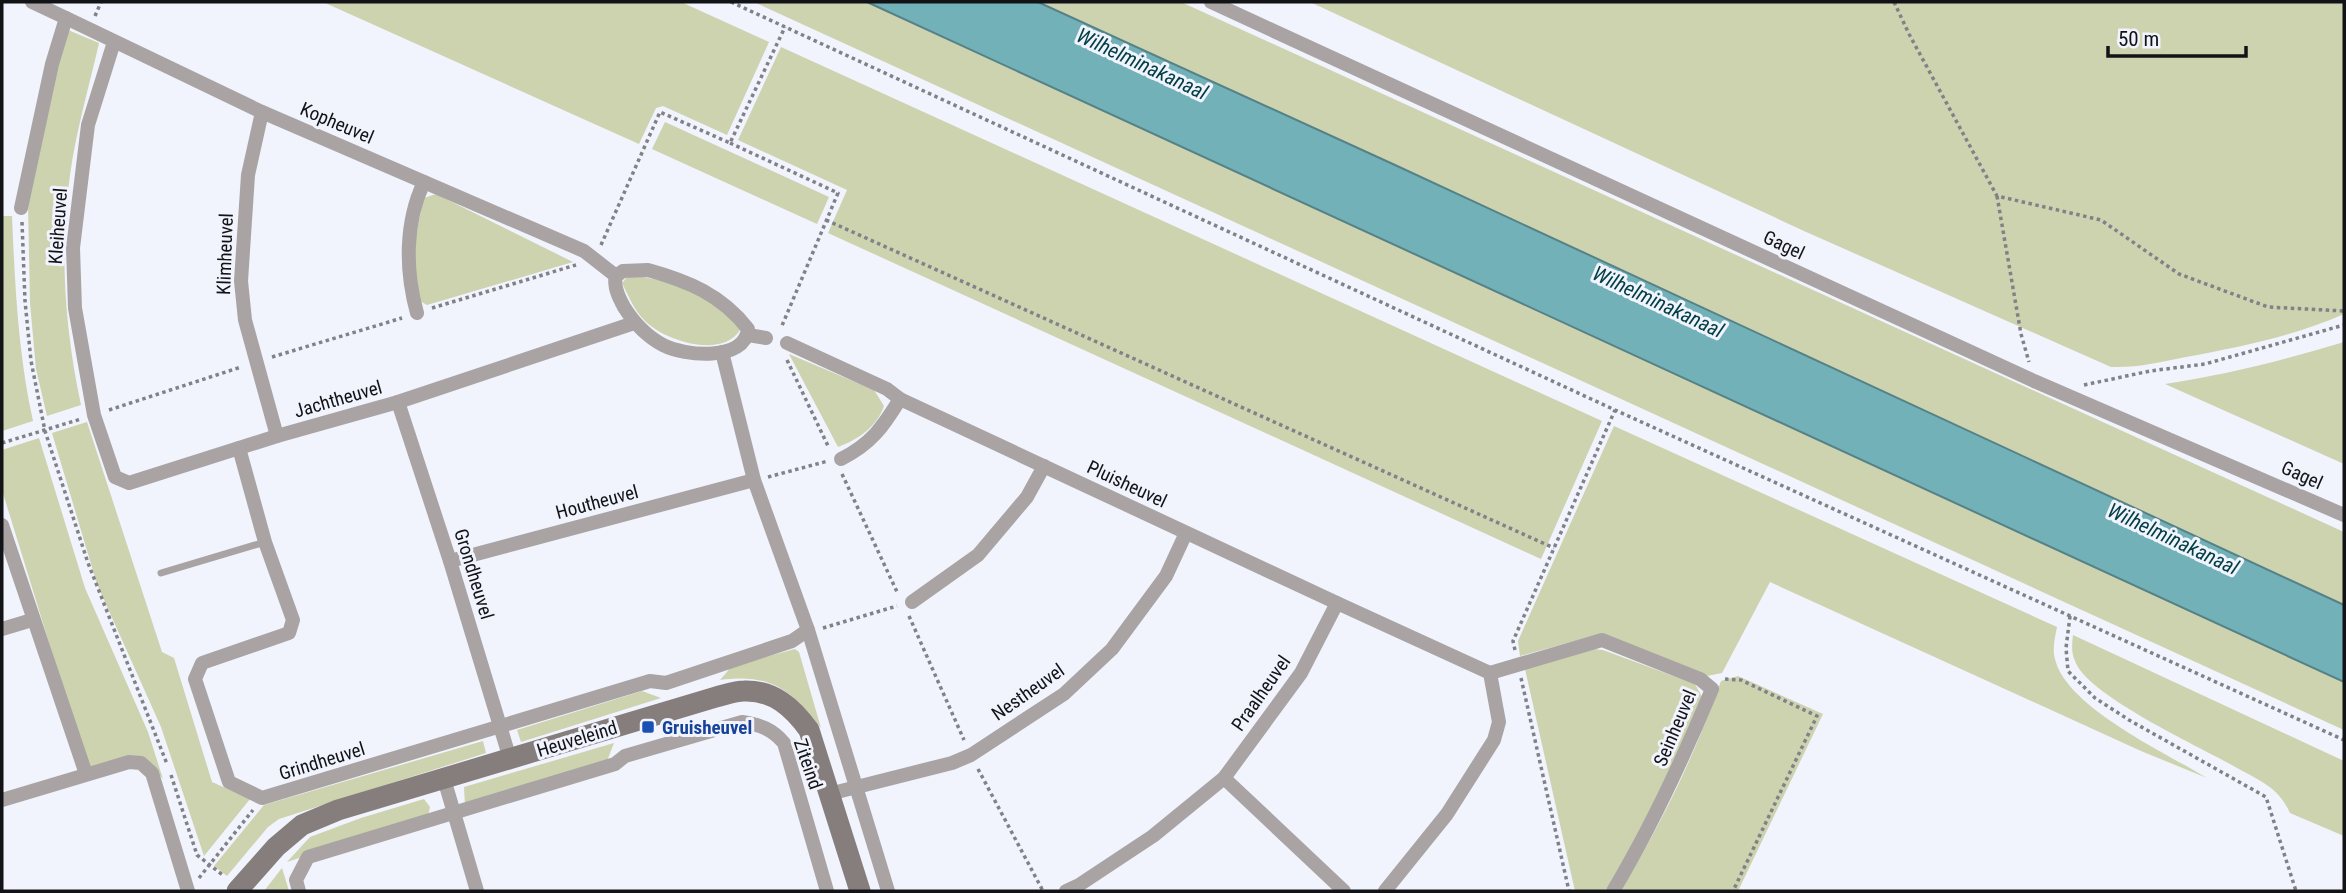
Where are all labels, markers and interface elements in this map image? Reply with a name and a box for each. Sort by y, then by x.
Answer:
scale bar [2108,14,2246,58]
water label: Wilhelminakanaal [1073,23,1212,105]
text: 50 m [2118,27,2159,51]
street label: Kopheuvel [297,97,377,149]
street label: Kleiheuvel [44,187,72,265]
street label: Klimheuvel [212,213,238,295]
street label: Gagel [1760,225,1808,265]
water label: Wilhelminakanaal [1589,261,1728,343]
street label: Jachtheuvel [291,375,385,423]
street label: Pluisheuvel [1083,455,1171,513]
street label: Gagel [2278,456,2326,494]
street label: Houtheuvel [553,480,641,524]
water label: Wilhelminakanaal [2104,498,2243,580]
street label: Grondheuvel [449,526,499,622]
street label: Praalheuvel [1227,651,1295,735]
street label: Nestheuvel [987,659,1069,725]
street label: Seinheuvel [1649,686,1701,770]
street label: Heuveleind [534,716,620,762]
place label: Gruisheuvel [662,716,752,739]
marker: Gruisheuvel [640,719,656,735]
street label: Ziteind [789,736,827,792]
street label: Grindheuvel [276,737,368,785]

